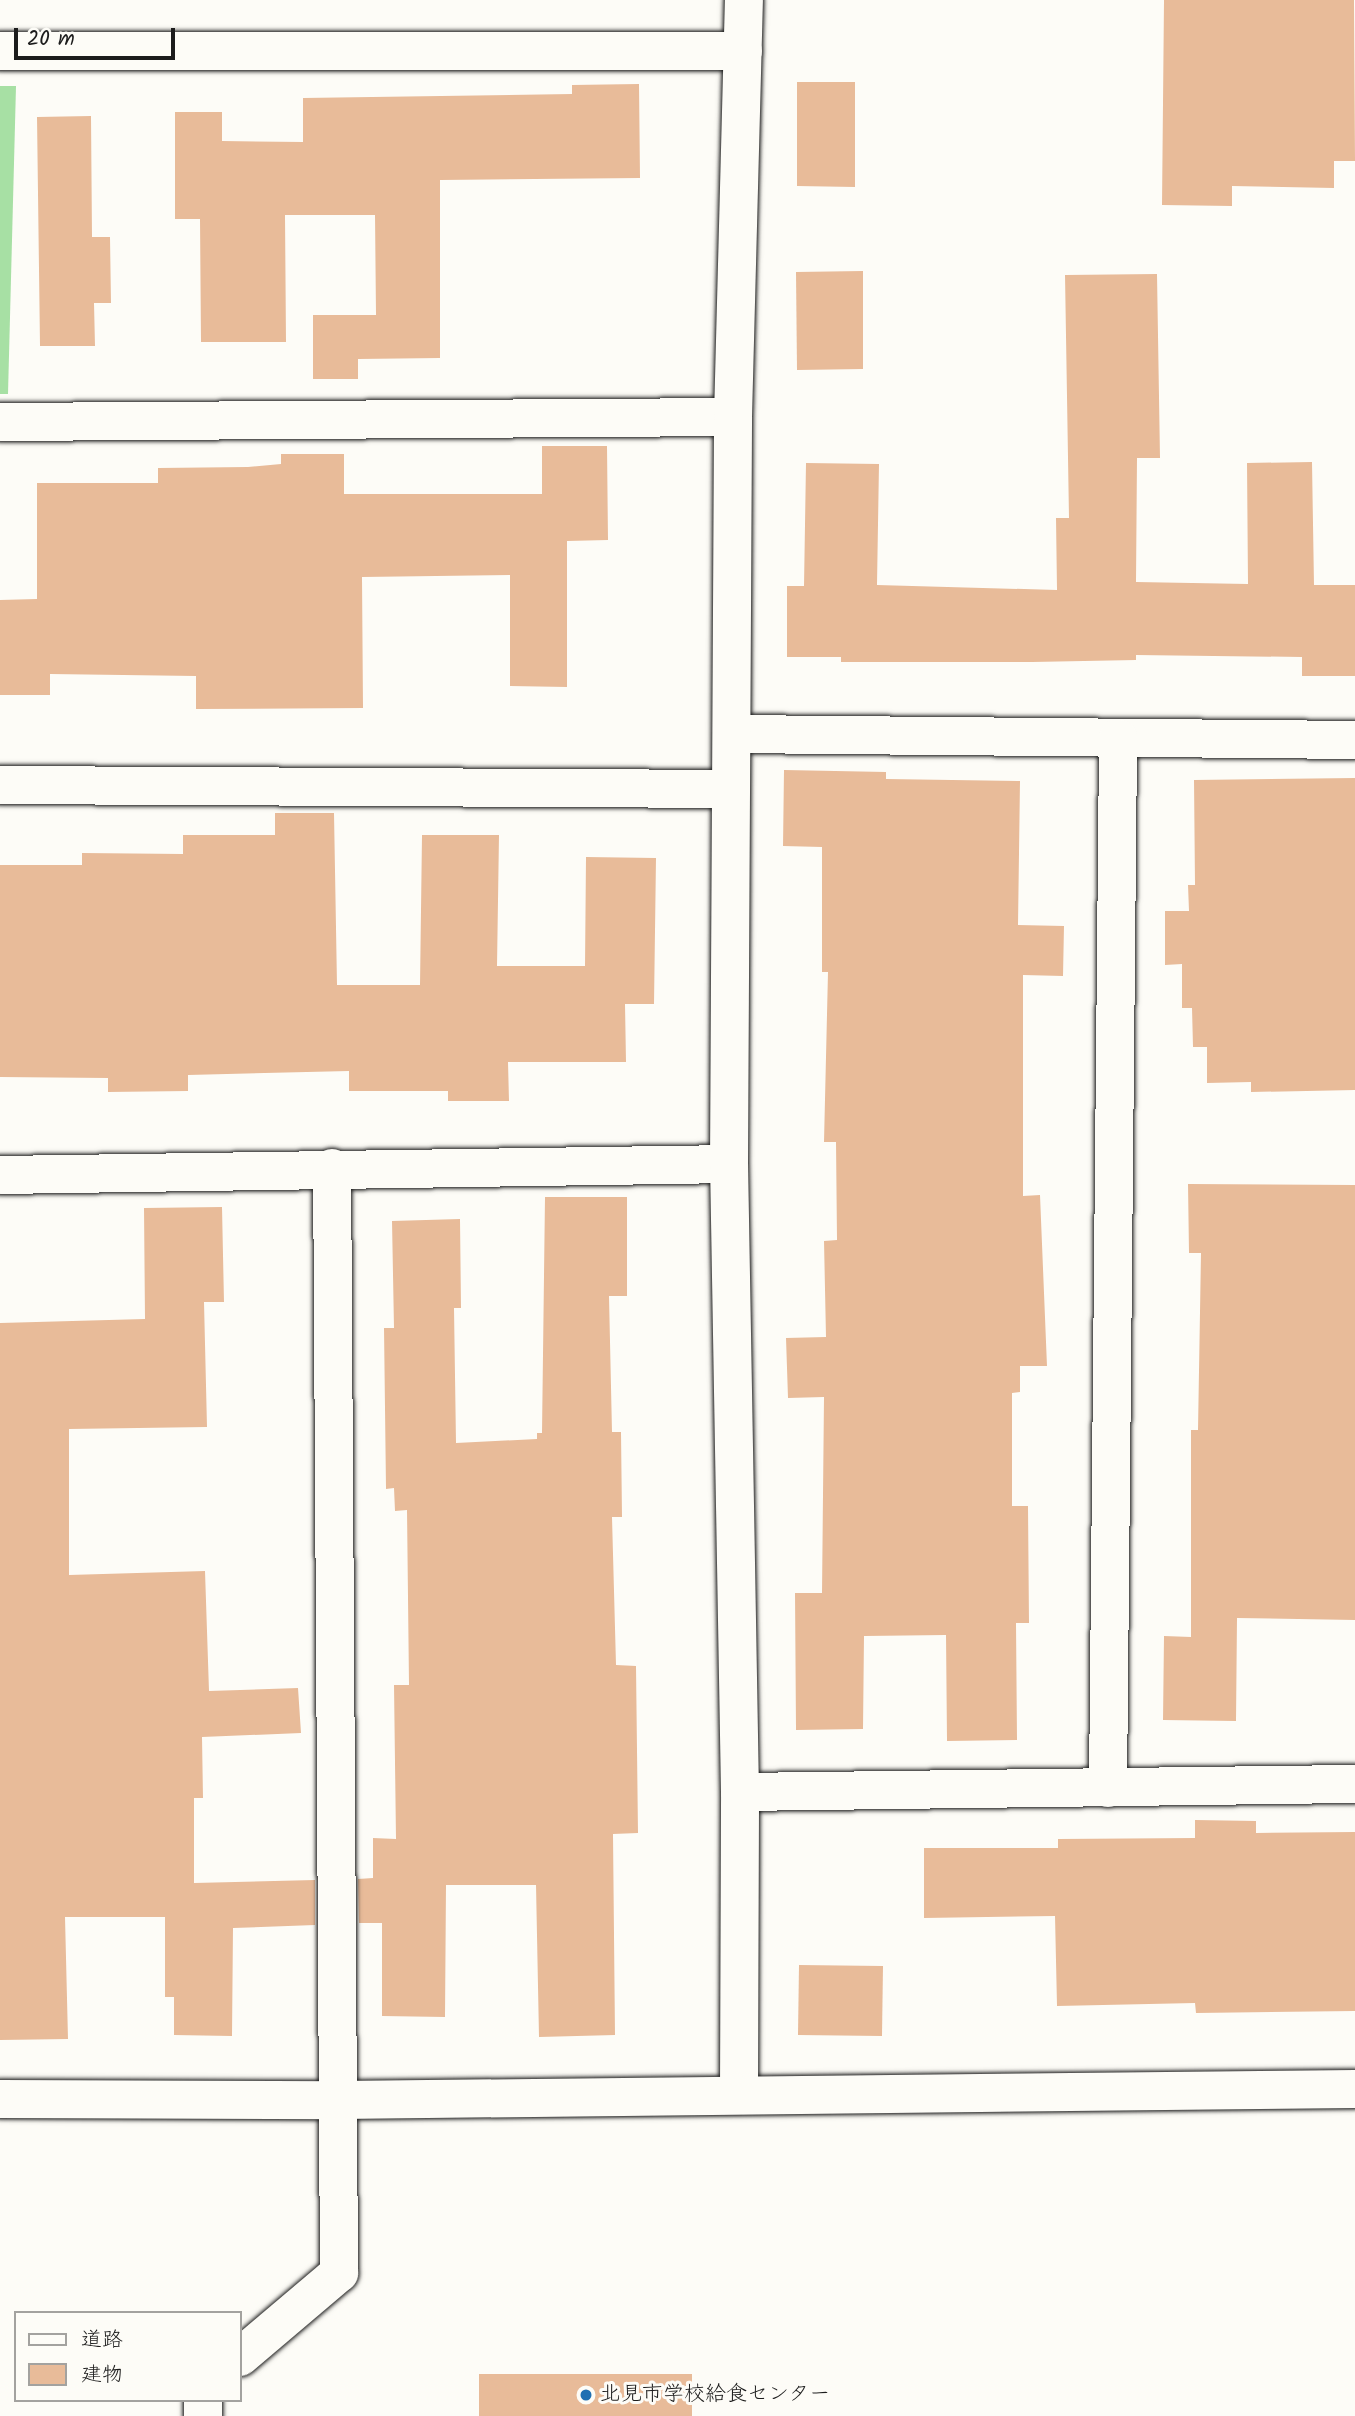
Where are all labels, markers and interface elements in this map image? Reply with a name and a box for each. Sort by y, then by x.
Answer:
scale bar [18,14,178,58]
text: 20 m [27,23,75,56]
legend [14,2311,242,2402]
text: 道路 [81,2324,123,2357]
text: 建物 [81,2359,123,2392]
place label: 北見市学校給食センター [600,2382,831,2408]
marker: 北見市学校給食センター [578,2387,594,2403]

